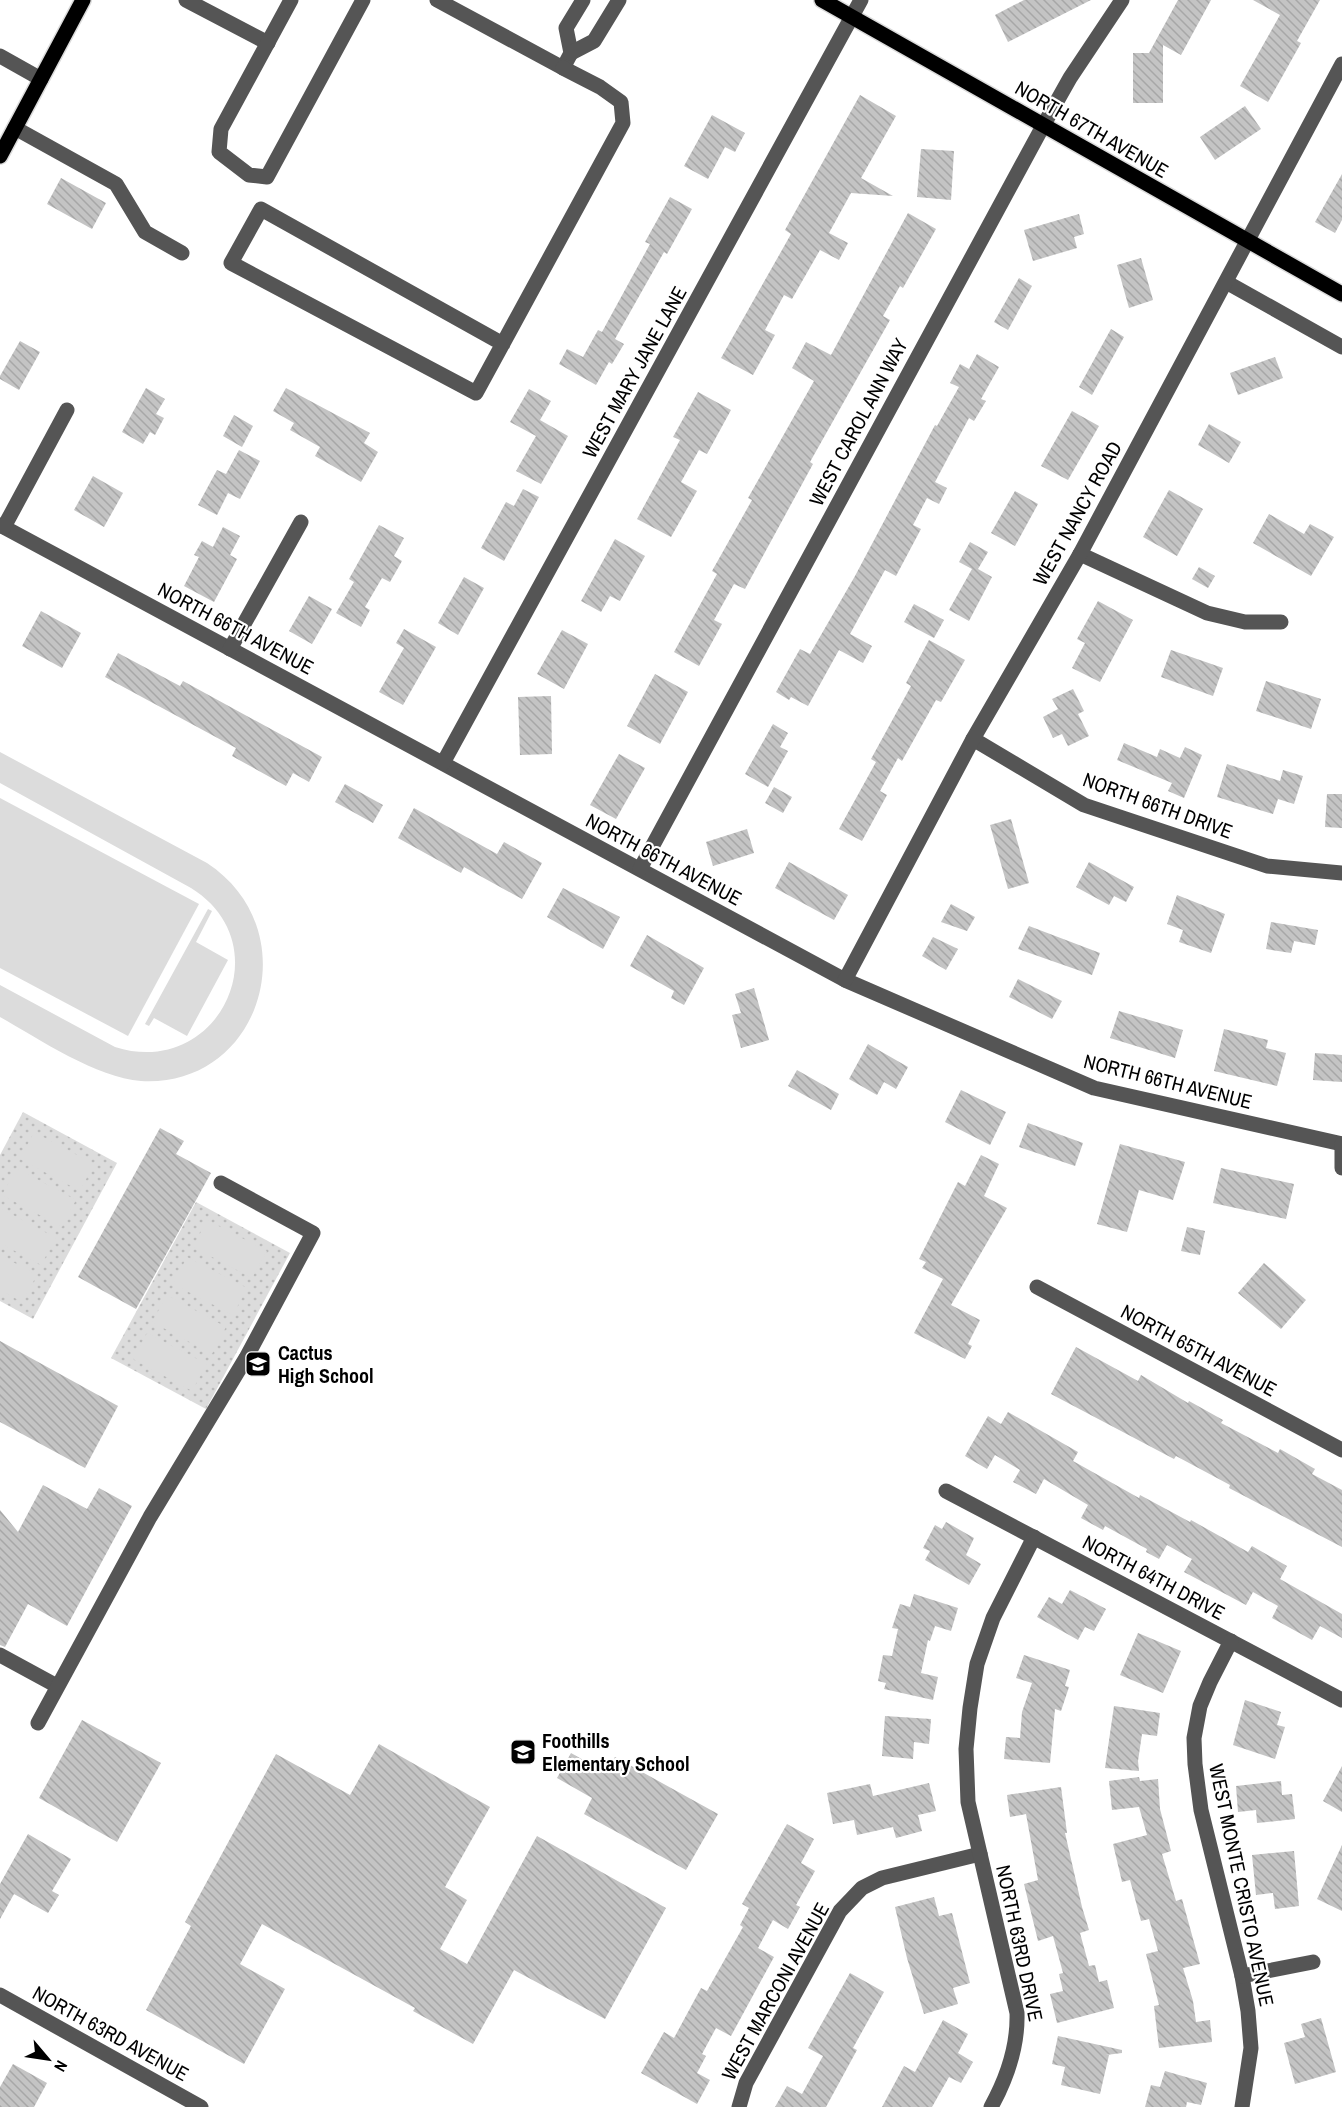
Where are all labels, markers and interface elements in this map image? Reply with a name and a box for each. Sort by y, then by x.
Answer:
street label: NORTH 67TH AVENUE [1011,74,1173,184]
street label: WEST MARY JANE LANE [576,281,692,463]
street label: WEST CAROL ANN WAY [802,334,914,510]
street label: WEST NANCY ROAD [1026,436,1128,590]
street label: NORTH 66TH AVENUE [153,576,319,680]
street label: NORTH 66TH DRIVE [1079,765,1237,845]
street label: NORTH 66TH AVENUE [581,807,747,911]
street label: NORTH 66TH AVENUE [1081,1047,1255,1115]
street label: NORTH 65TH AVENUE [1116,1298,1282,1402]
place label: Cactus High School [278,1339,374,1389]
school or university icon: Cactus High School [243,1349,273,1379]
street label: NORTH 64TH DRIVE [1078,1528,1230,1626]
place label: Foothills Elementary School [542,1727,690,1777]
school or university icon: Foothills Elementary School [508,1737,538,1767]
street label: WEST MONTE CRISTO AVENUE [1203,1761,1281,2009]
street label: NORTH 63RD DRIVE [990,1862,1050,2024]
street label: WEST MARCONI AVENUE [715,1897,835,2085]
street label: NORTH 63RD AVENUE [29,1980,193,2086]
north arrow [18,2029,78,2089]

